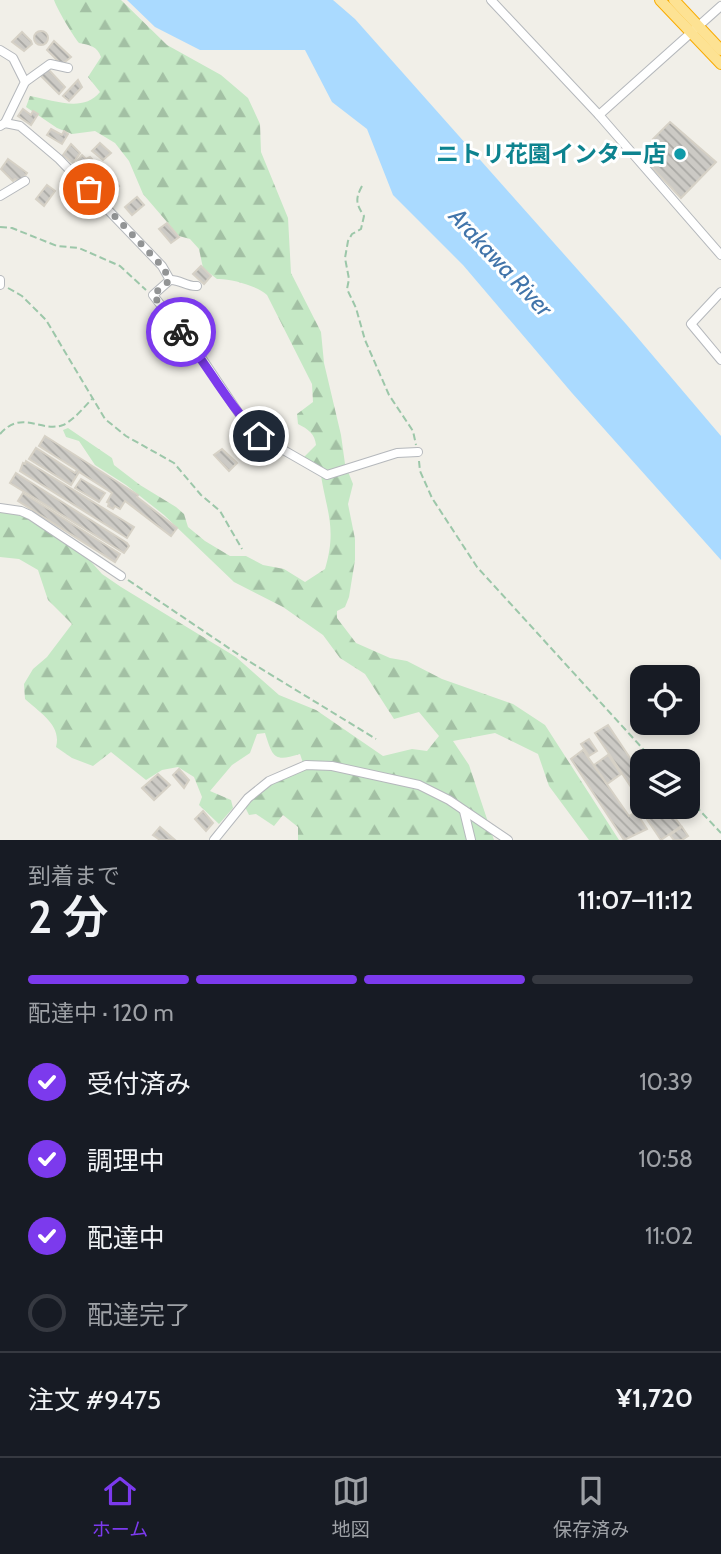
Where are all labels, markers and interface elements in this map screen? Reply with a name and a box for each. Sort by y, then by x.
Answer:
place label: ニトリ花園インター店 [436,140,666,168]
marker: ニトリ花園インター店 [672,146,688,162]
pin [59,159,119,219]
icon: bag [70,170,108,208]
water label: Arakawa River [443,201,560,323]
courier [146,297,216,367]
icon: bike [162,313,200,351]
pin [229,406,289,466]
icon: home [240,417,278,455]
map controls [630,665,700,819]
button: locate [630,665,700,735]
button: layers [630,749,700,819]
text: 到着まで [28,862,120,890]
text: 11:07–11:12 [577,884,693,916]
text: 2 分 [28,889,109,945]
text: 配達中 · 120 m [28,999,174,1027]
icon: check [28,1063,66,1101]
text: 受付済み [87,1068,191,1100]
text: 10:39 [639,1068,693,1096]
icon: check [28,1140,66,1178]
text: 調理中 [87,1145,165,1177]
text: 10:58 [638,1145,693,1173]
icon: check [28,1217,66,1255]
text: 配達中 [87,1222,165,1254]
text: 11:02 [645,1222,693,1250]
text: 配達完了 [87,1299,191,1331]
text: ¥1,720 [616,1382,693,1414]
text: 注文 #9475 [28,1384,161,1416]
tab: ホーム [92,1472,148,1541]
tab: 地図 [332,1472,370,1541]
tab: 保存済み [553,1472,629,1541]

